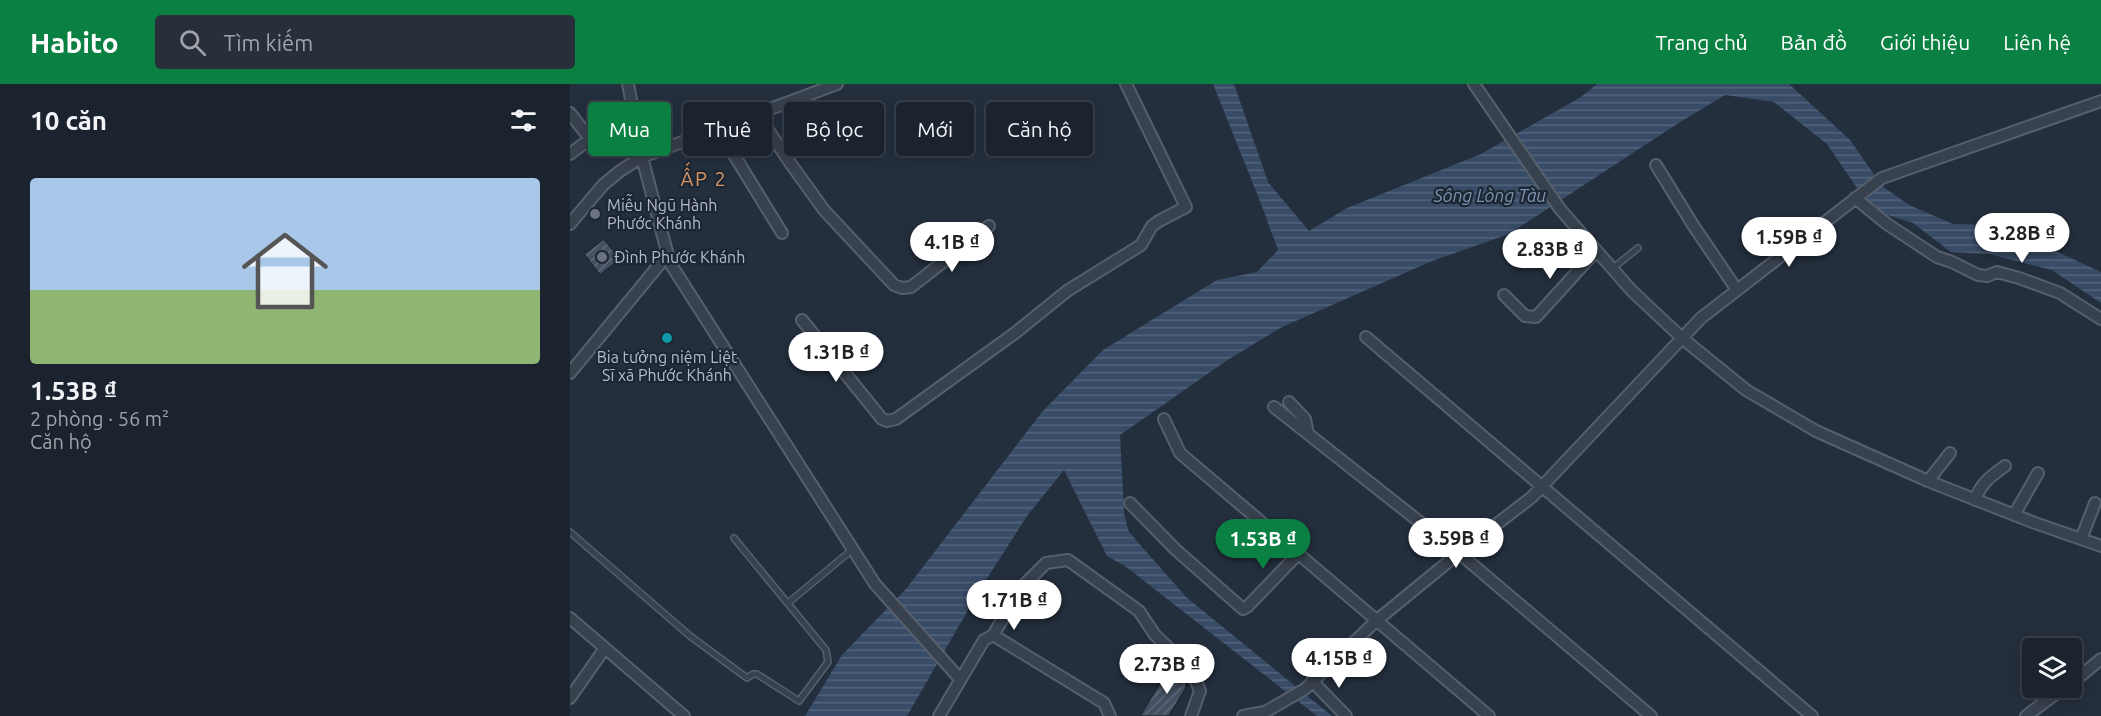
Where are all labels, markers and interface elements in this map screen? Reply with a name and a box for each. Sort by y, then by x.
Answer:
search box [155,15,575,69]
icon: search [176,26,209,59]
text: Habito [30,27,119,58]
text: Tìm kiếm [224,30,313,55]
text: Trang chủ [1656,30,1748,54]
text: Bản đồ [1781,30,1847,54]
text: Giới thiệu [1880,30,1970,54]
text: Liên hệ [2003,30,2071,54]
chip: Mua [588,102,671,156]
chip: Thuê [683,102,772,156]
chip: Bộ lọc [784,102,884,156]
chip: Mới [896,102,974,156]
chip: Căn hộ [986,102,1093,156]
icon: filters [507,104,540,137]
text: 10 căn [30,106,107,135]
district label: ẤP 2 [681,161,727,190]
water label: Sông Lòng Tàu [1433,185,1547,205]
place label: Miễu Ngũ Hành Phước Khánh [607,193,718,232]
marker: Miễu Ngũ Hành Phước Khánh [588,207,602,221]
pin: 3.28B ₫ [1967,213,2077,264]
icon: home [231,217,339,325]
pin: 1.59B ₫ [1734,217,1844,268]
text: 3.28B ₫ [1988,221,2056,244]
pin: 4.1B ₫ [903,222,1001,273]
text: 1.59B ₫ [1755,225,1823,248]
pin: 2.83B ₫ [1495,229,1605,280]
text: 4.1B ₫ [924,230,980,253]
text: 2.83B ₫ [1516,237,1584,260]
place label: Đình Phước Khánh [614,248,745,266]
marker: Đình Phước Khánh [595,250,609,264]
marker: Bia tưởng niệm Liệt Sĩ xã Phước Khánh [660,331,674,345]
pin: 1.31B ₫ [781,332,891,383]
text: 1.31B ₫ [802,340,870,363]
place label: Bia tưởng niệm Liệt Sĩ xã Phước Khánh [597,348,738,384]
text: 1.53B ₫ [30,376,117,405]
text: 2 phòng · 56 m² [30,407,169,430]
text: Căn hộ [30,430,92,453]
pin: 3.59B ₫ [1401,518,1511,569]
pin: 1.53B ₫ [1208,519,1318,570]
text: 3.59B ₫ [1422,526,1490,549]
text: 1.53B ₫ [1229,527,1297,550]
pin: 1.71B ₫ [959,580,1069,631]
text: 1.71B ₫ [980,588,1048,611]
pin: 4.15B ₫ [1284,638,1394,689]
map controls [2022,638,2082,698]
button: layers [2022,638,2082,698]
pin: 2.73B ₫ [1112,644,1222,695]
text: 4.15B ₫ [1305,646,1373,669]
text: 2.73B ₫ [1133,652,1201,675]

